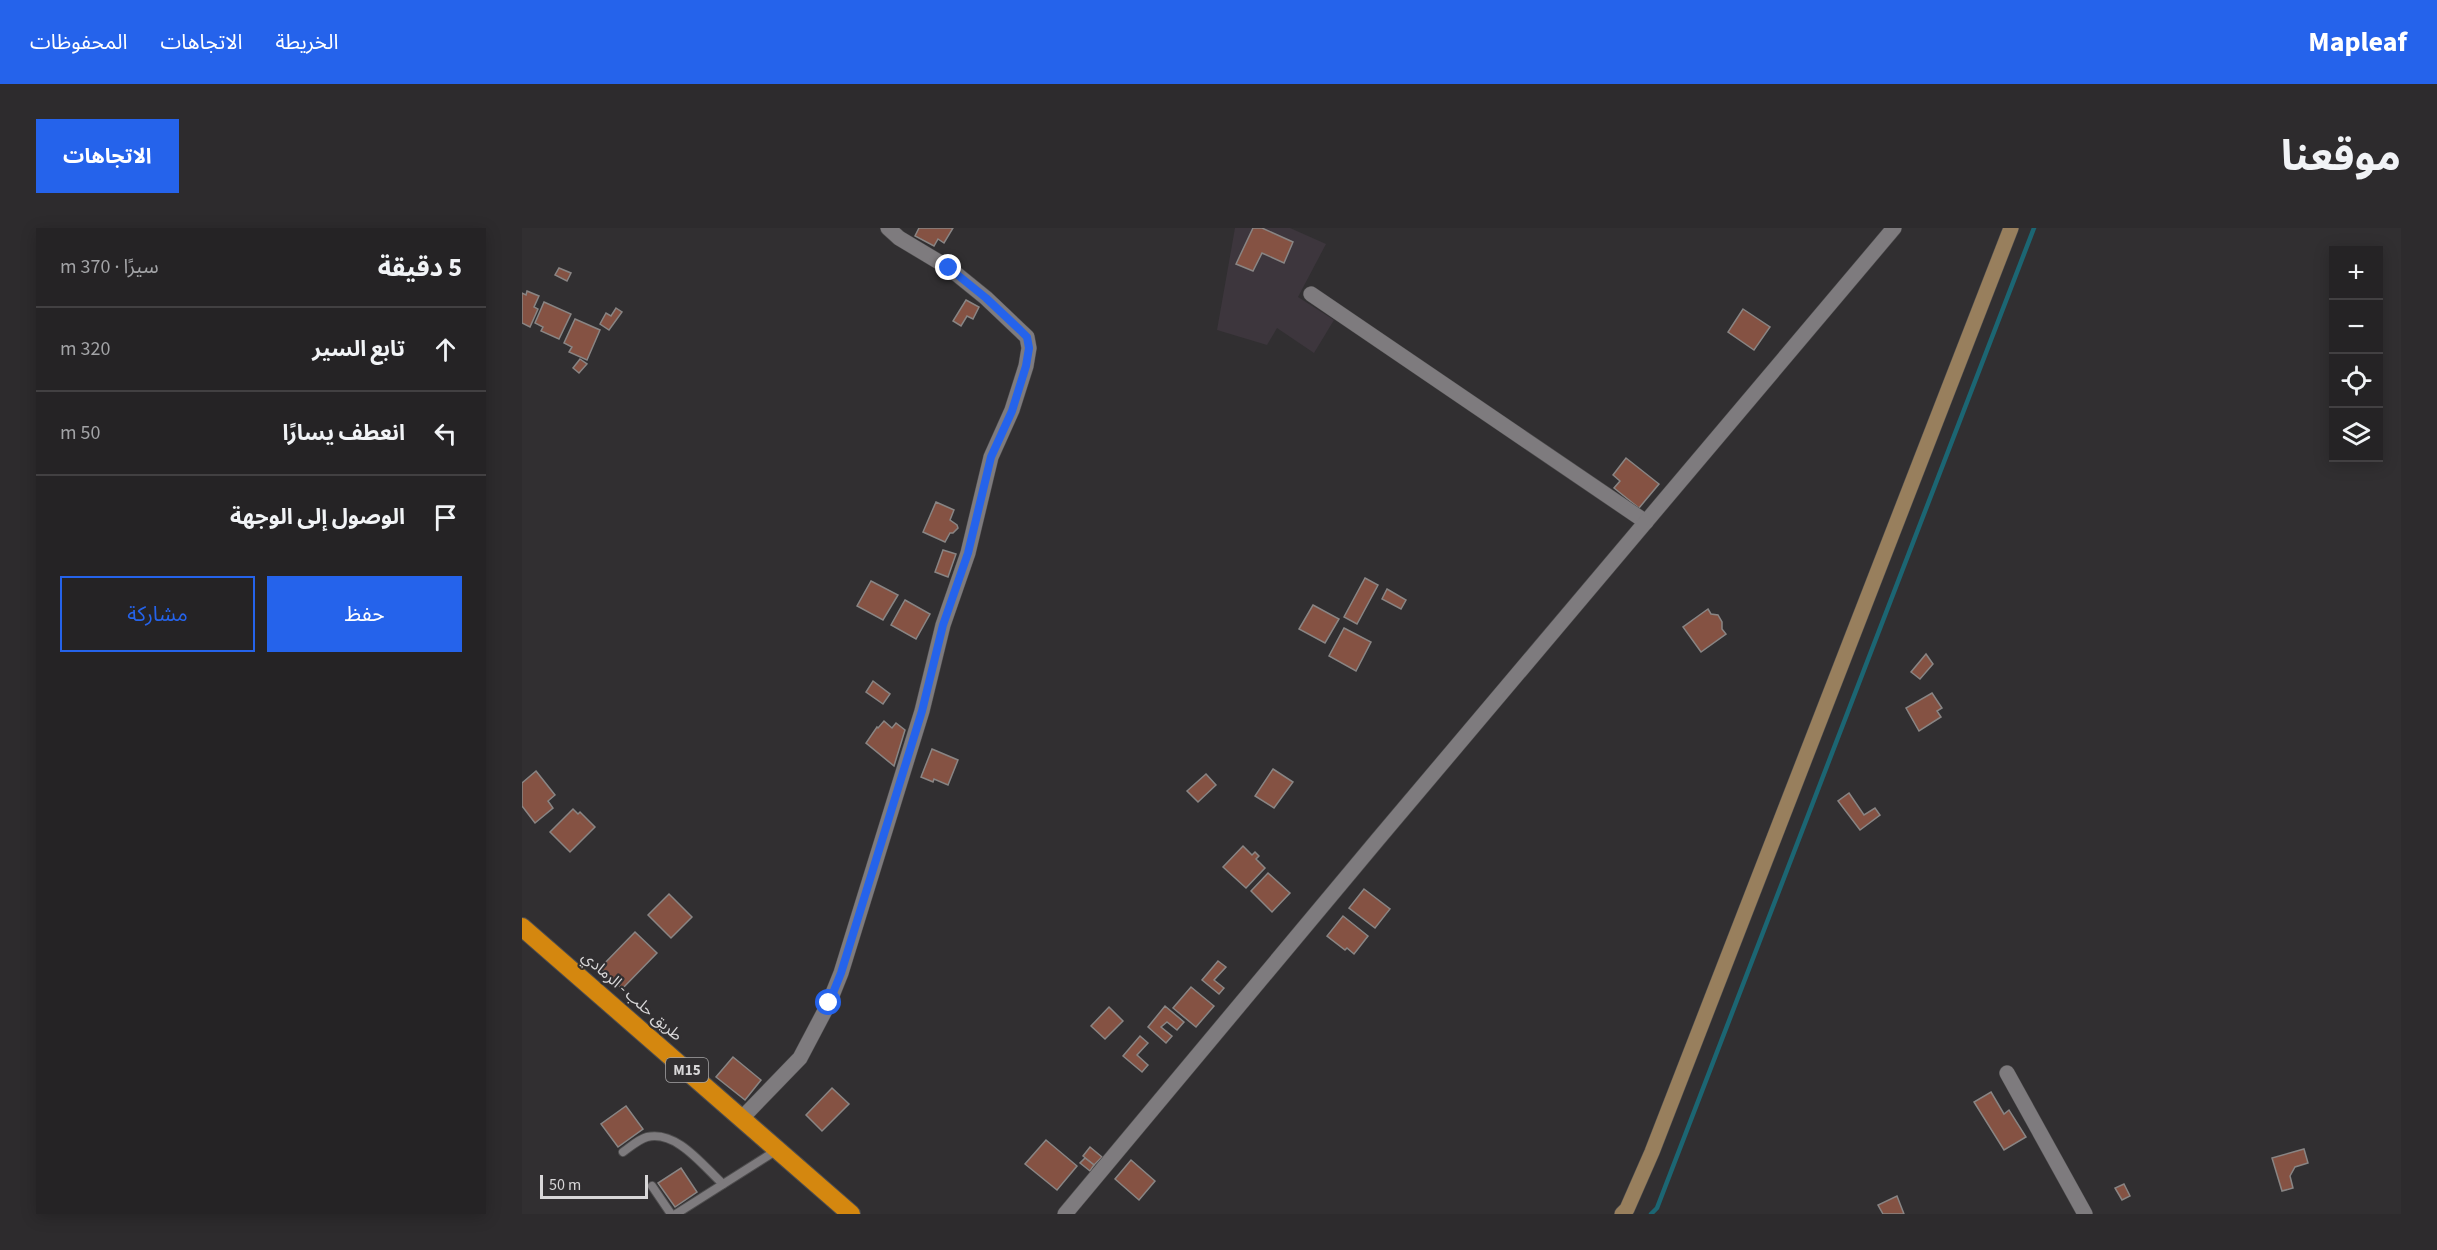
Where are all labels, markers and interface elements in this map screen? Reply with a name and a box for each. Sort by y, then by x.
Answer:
text: Mapleaf [2308,22,2407,62]
text: المحفوظات [30,27,127,57]
text: الاتجاهات [160,27,242,57]
text: الخريطة [275,27,338,57]
button: الاتجاهات [36,119,179,193]
text: موقعنا [2281,127,2401,187]
map controls [2329,246,2383,462]
button: + [2329,246,2383,300]
text: 5 دقيقة [378,249,462,286]
text: سيرًا · 370 m [60,253,159,281]
route end [935,254,961,280]
button: − [2329,300,2383,354]
text: تابع السير [312,333,405,365]
icon: ahead [429,333,462,366]
text: 320 m [60,335,110,363]
button: locate [2329,354,2383,408]
button: layers [2329,408,2383,462]
text: انعطف يسارًا [282,417,405,449]
icon: left [429,417,462,450]
text: 50 m [60,419,100,447]
text: الوصول إلى الوجهة [230,501,405,533]
icon: arrive [429,501,462,534]
button: مشاركة [60,576,255,652]
button: حفظ [267,576,462,652]
street label: طريق حلب - الرمادي [576,946,687,1047]
route start [815,989,841,1015]
road number: M15 [666,1058,708,1082]
scale bar [540,1172,648,1200]
text: 50 m [549,1174,581,1196]

